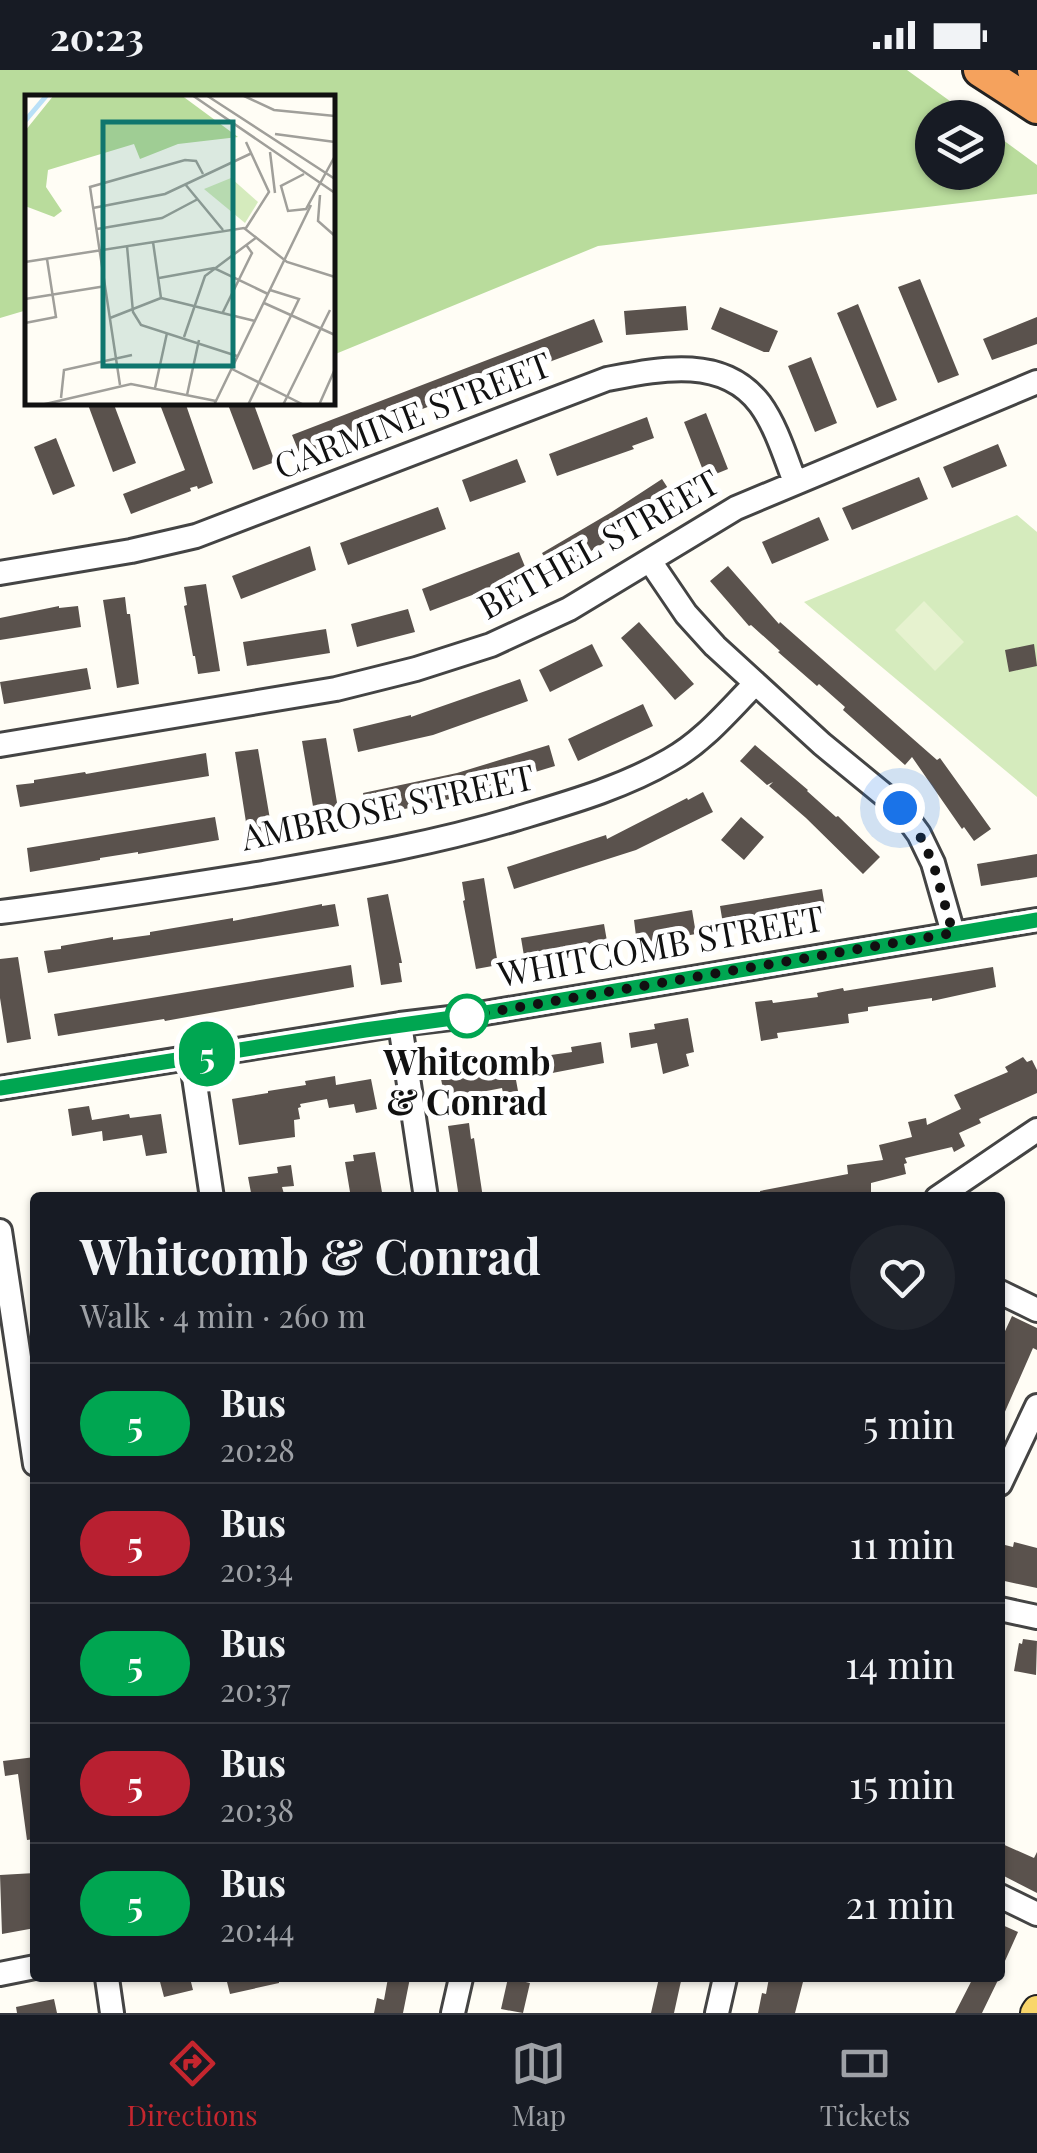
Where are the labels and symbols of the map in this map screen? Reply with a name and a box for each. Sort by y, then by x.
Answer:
inset map [25,95,335,405]
street label: CARMINE STREET [267,339,557,488]
street label: BETHEL STREET [469,457,727,629]
street label: AMBROSE STREET [236,752,538,860]
your location [875,783,925,833]
street label: WHITCOMB STREET [493,893,827,997]
marker: Whitcomb & Conrad [446,995,488,1037]
line badge: 5 [174,1022,240,1086]
place label: Whitcomb & Conrad [383,1037,550,1124]

